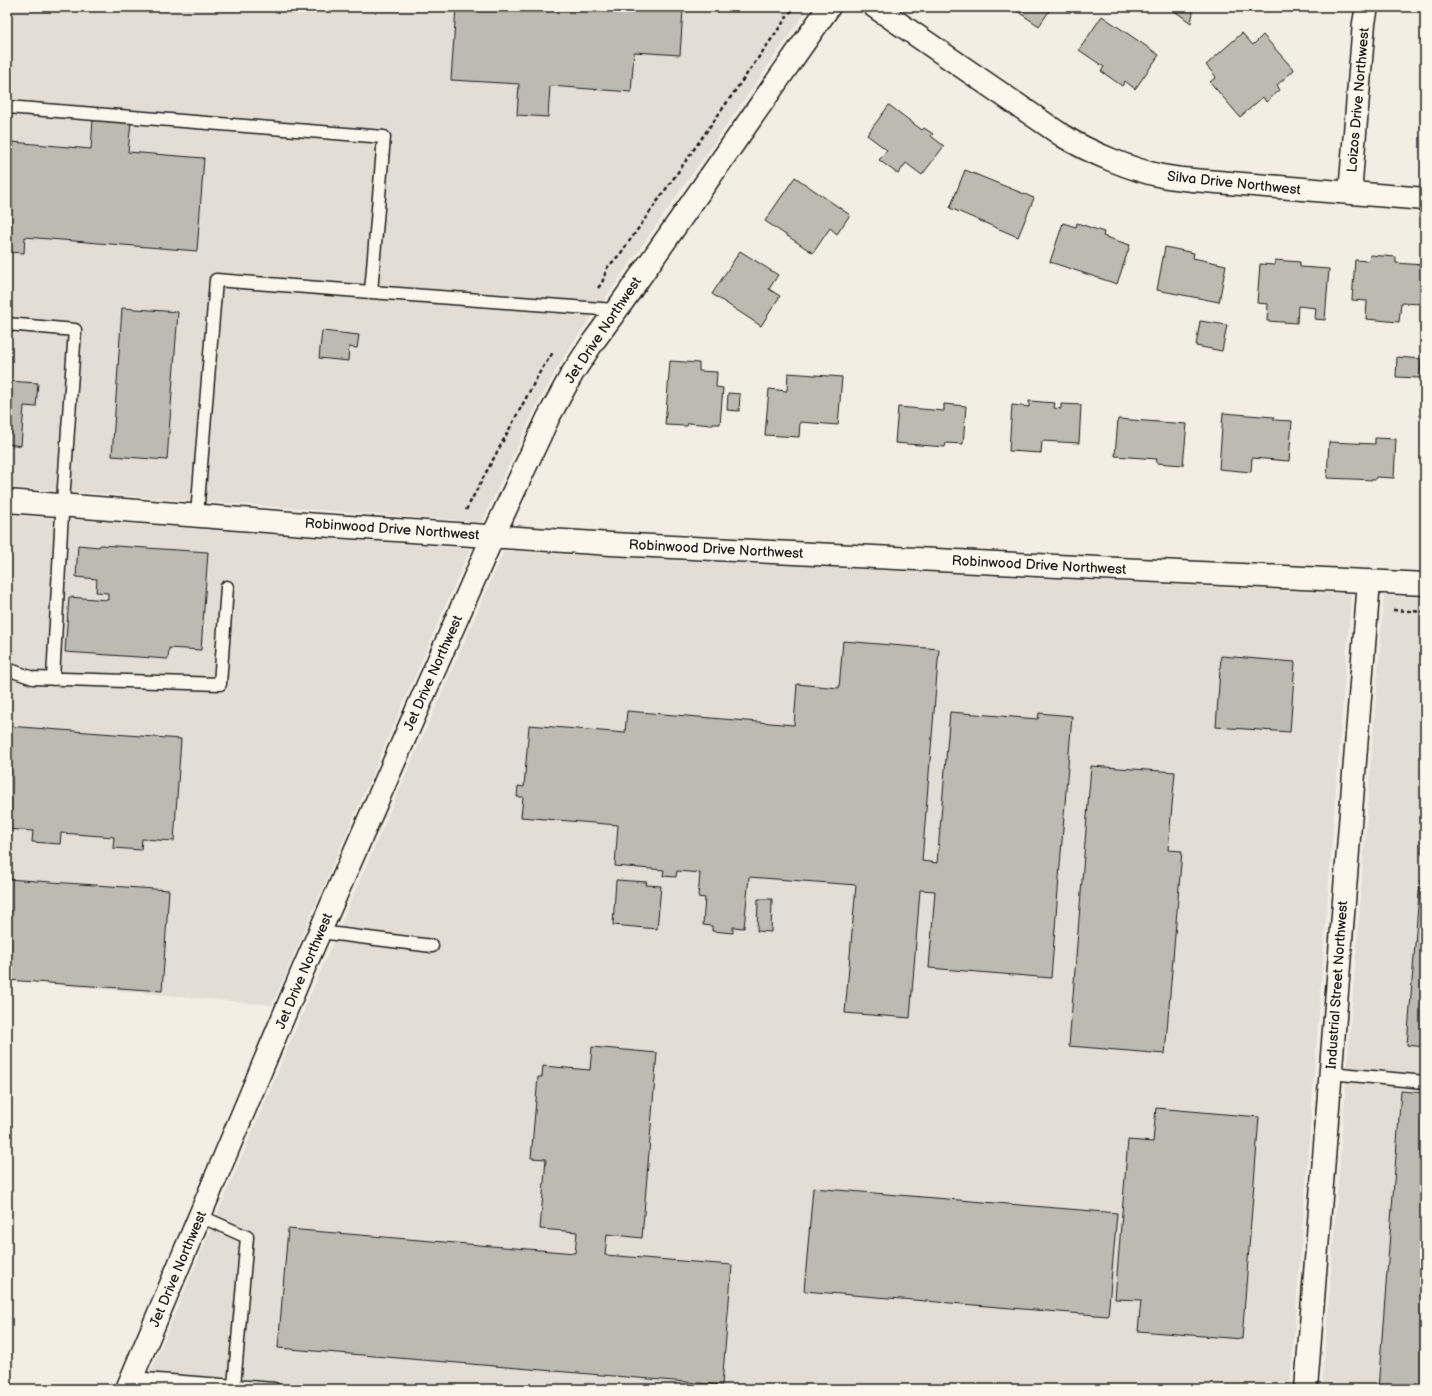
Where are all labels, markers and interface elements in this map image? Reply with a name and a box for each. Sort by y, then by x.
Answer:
street label: Loizos Drive Northwest [1343,26,1373,173]
street label: Silva Drive Northwest [1166,168,1302,199]
street label: Jet Drive Northwest [561,273,645,386]
street label: Robinwood Drive Northwest [304,514,481,544]
street label: Robinwood Drive Northwest [628,536,805,562]
street label: Robinwood Drive Northwest [951,552,1128,578]
street label: Jet Drive Northwest [400,612,466,733]
street label: Industrial Street Northwest [1323,900,1351,1070]
street label: Jet Drive Northwest [272,910,336,1032]
street label: Jet Drive Northwest [146,1208,210,1330]

